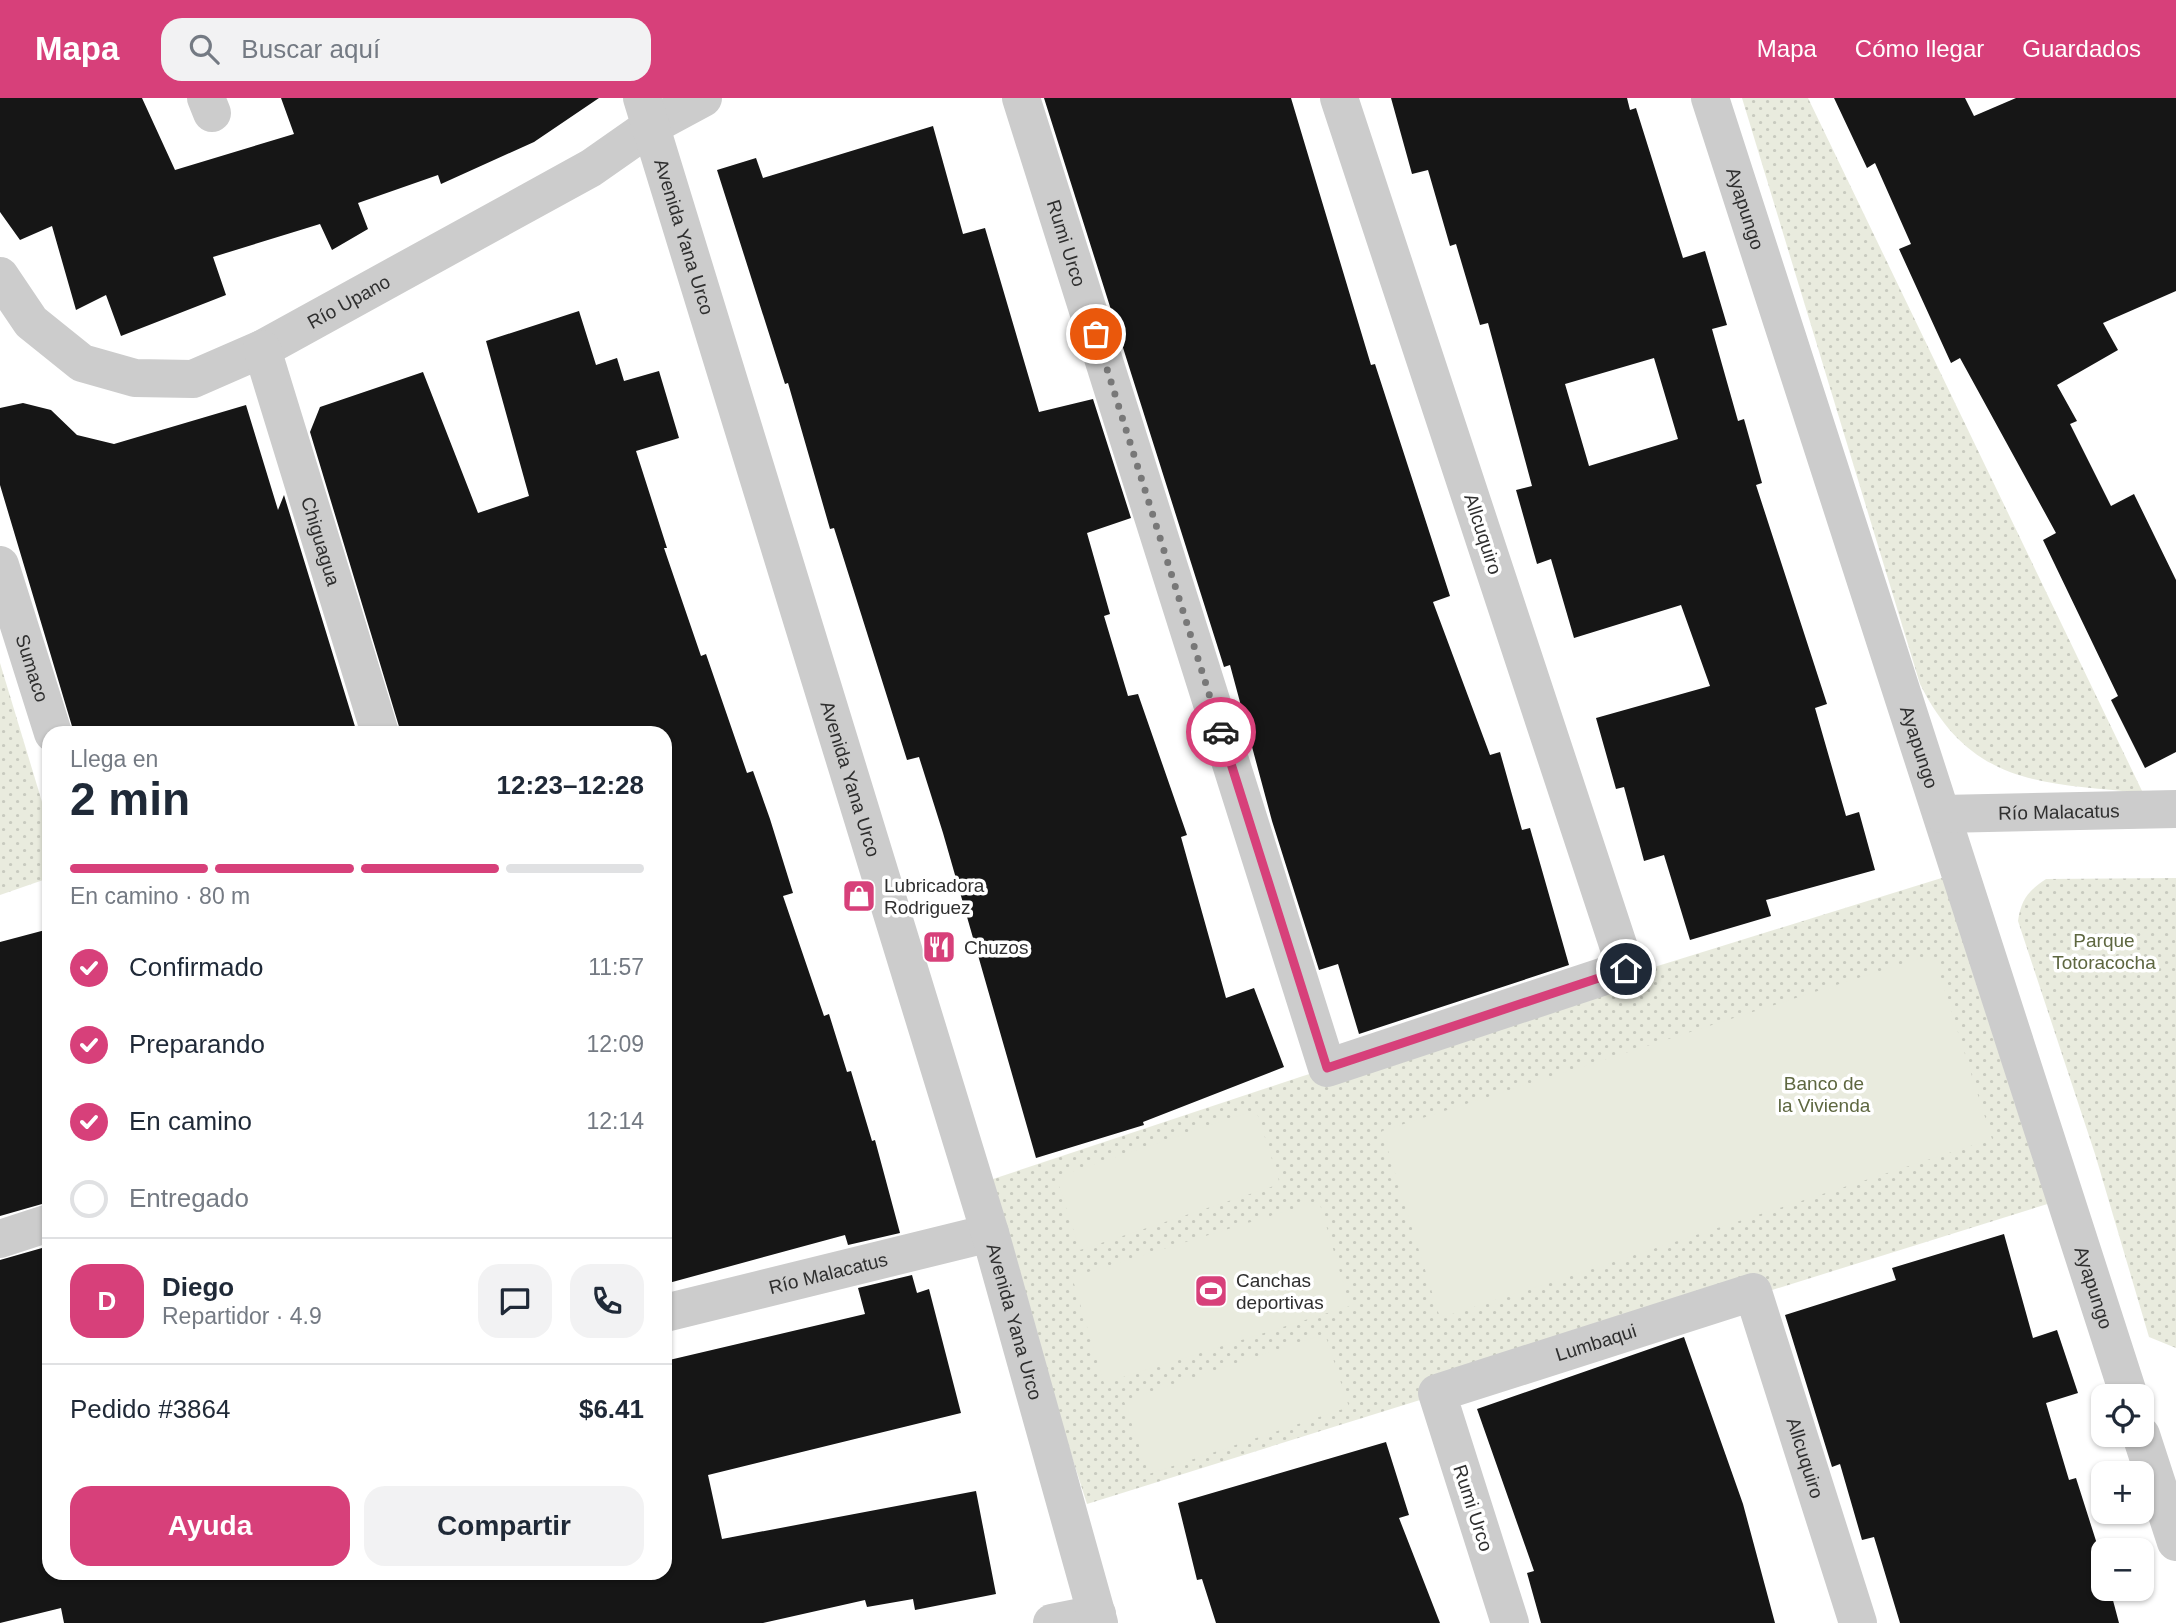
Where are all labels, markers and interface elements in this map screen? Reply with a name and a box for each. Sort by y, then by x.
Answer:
search box [161,18,651,81]
text: Mapa [35,30,119,67]
icon: search [185,30,223,68]
text: Buscar aquí [241,34,380,64]
text: Mapa [1757,35,1817,62]
text: Cómo llegar [1855,35,1984,62]
text: Guardados [2022,35,2141,62]
street label: Avenida Yana Urco [651,156,718,317]
street label: Ayapungo [1723,165,1769,252]
street label: Rumi Urco [1043,197,1090,289]
street label: Río Upano [304,270,393,333]
pin [1066,304,1126,364]
icon: bag [1077,315,1115,353]
street label: Allcuquiro [1460,491,1506,577]
street label: Chiguagua [297,494,345,589]
street label: Sumaco [12,632,53,704]
courier [1186,697,1256,767]
street label: Avenida Yana Urco [817,698,884,859]
street label: Ayapungo [1896,703,1943,791]
icon: car [1202,713,1240,751]
text: Llega en [70,746,158,772]
text: 12:23–12:28 [497,770,644,800]
text: 2 min [70,773,190,825]
street label: Río Malacatus [1998,800,2120,823]
place label: Lubricadora Rodriguez [884,875,985,918]
shop icon: Lubricadora Rodriguez [840,877,878,915]
text: En camino · 80 m [70,883,250,909]
restaurant icon: Chuzos [920,928,958,966]
park label: Parque Totoracocha [2052,930,2156,973]
place label: Chuzos [964,937,1028,958]
pin [1596,939,1656,999]
icon: check [70,949,108,987]
icon: home [1607,950,1645,988]
text: Confirmado [129,952,263,982]
text: 11:57 [588,954,644,980]
icon: check [70,1026,108,1064]
text: Preparando [129,1029,265,1059]
text: 12:09 [586,1031,644,1057]
park label: Banco de la Vivienda [1778,1073,1871,1116]
icon: check [70,1103,108,1141]
text: En camino [129,1106,252,1136]
text: 12:14 [586,1108,644,1134]
text: Entregado [129,1183,249,1213]
street label: Avenida Yana Urco [983,1241,1047,1402]
street label: Ayapungo [2071,1244,2117,1331]
street label: Río Malacatus [767,1248,890,1298]
button: chat [478,1264,552,1338]
button: phone [570,1264,644,1338]
place label: Canchas deportivas [1236,1270,1324,1313]
text: Diego [162,1272,234,1302]
sports icon: Canchas deportivas [1192,1272,1230,1310]
text: D [98,1286,116,1316]
text: Repartidor · 4.9 [162,1303,322,1329]
street label: Lumbaqui [1553,1320,1639,1365]
map controls [2091,1384,2154,1601]
button: locate [2091,1384,2154,1447]
text: Pedido #3864 [70,1394,230,1424]
text: $6.41 [579,1394,644,1424]
street label: Allcuquiro [1783,1415,1828,1501]
button: + [2091,1461,2154,1524]
street label: Rumi Urco [1449,1462,1497,1554]
button: Ayuda [70,1486,350,1566]
button: Compartir [364,1486,644,1566]
button: − [2091,1538,2154,1601]

